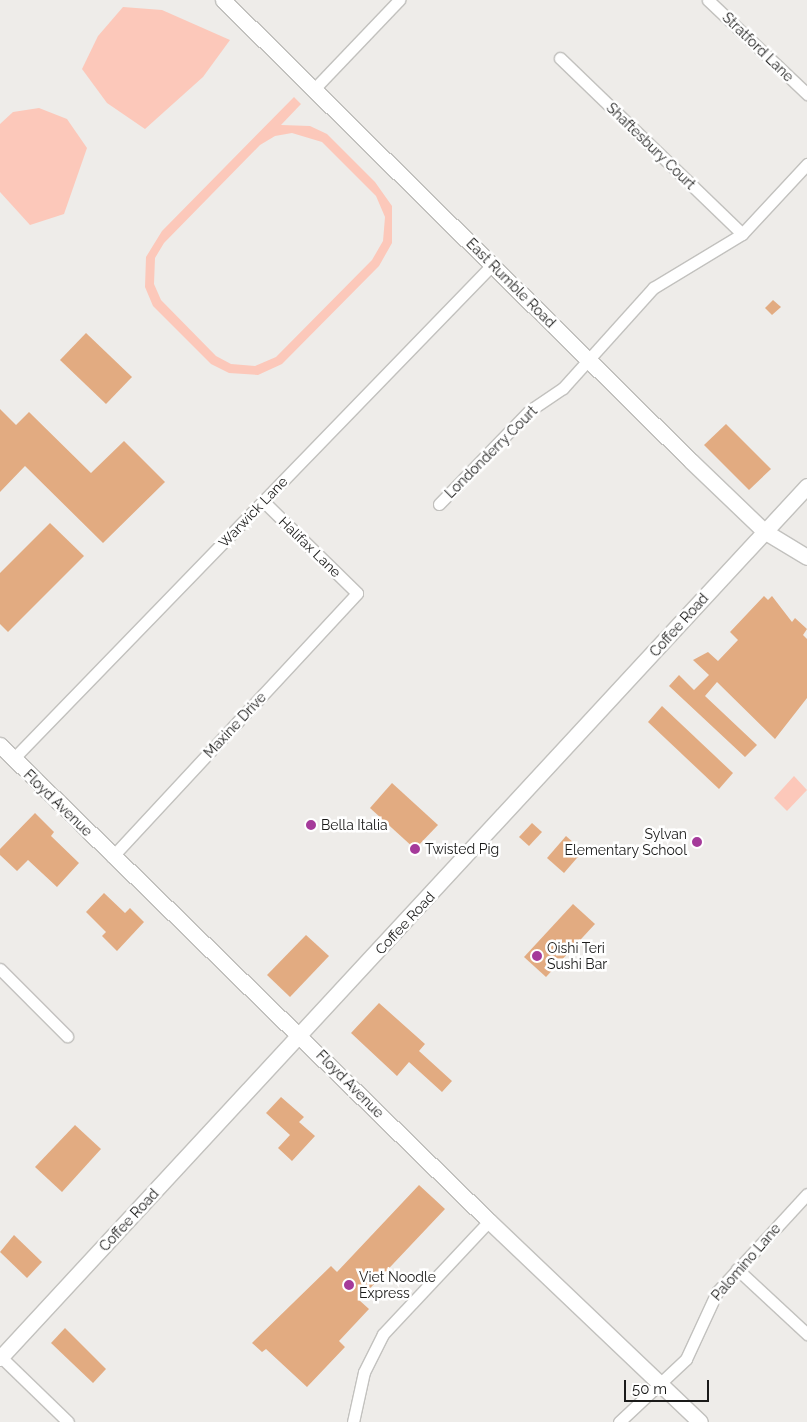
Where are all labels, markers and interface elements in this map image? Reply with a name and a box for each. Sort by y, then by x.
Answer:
street label: Stratford Lane [719,9,797,85]
street label: Shaftesbury Court [603,99,699,193]
street label: East Rumble Road [463,235,559,331]
street label: Londonderry Court [441,402,541,502]
street label: Warwick Lane [215,473,291,551]
street label: Halifax Lane [275,513,345,581]
street label: Coffee Road [646,590,712,660]
street label: Maxine Drive [200,689,270,761]
street label: Floyd Avenue [20,766,96,840]
place label: Bella Italia [321,817,388,833]
marker: Bella Italia [305,819,317,831]
place label: Sylvan Elementary School [564,826,687,859]
marker: Sylvan Elementary School [691,836,703,848]
place label: Twisted Pig [425,841,499,857]
marker: Twisted Pig [409,843,421,855]
street label: Coffee Road [372,888,438,958]
place label: Oishi Teri Sushi Bar [547,940,607,972]
marker: Oishi Teri Sushi Bar [531,950,543,962]
street label: Floyd Avenue [313,1047,387,1121]
street label: Coffee Road [96,1185,162,1255]
street label: Palomino Lane [708,1220,784,1304]
place label: Viet Noodle Express [359,1269,436,1302]
marker: Viet Noodle Express [343,1279,355,1291]
scale bar [627,1370,712,1402]
text: 50 m [632,1380,667,1398]

